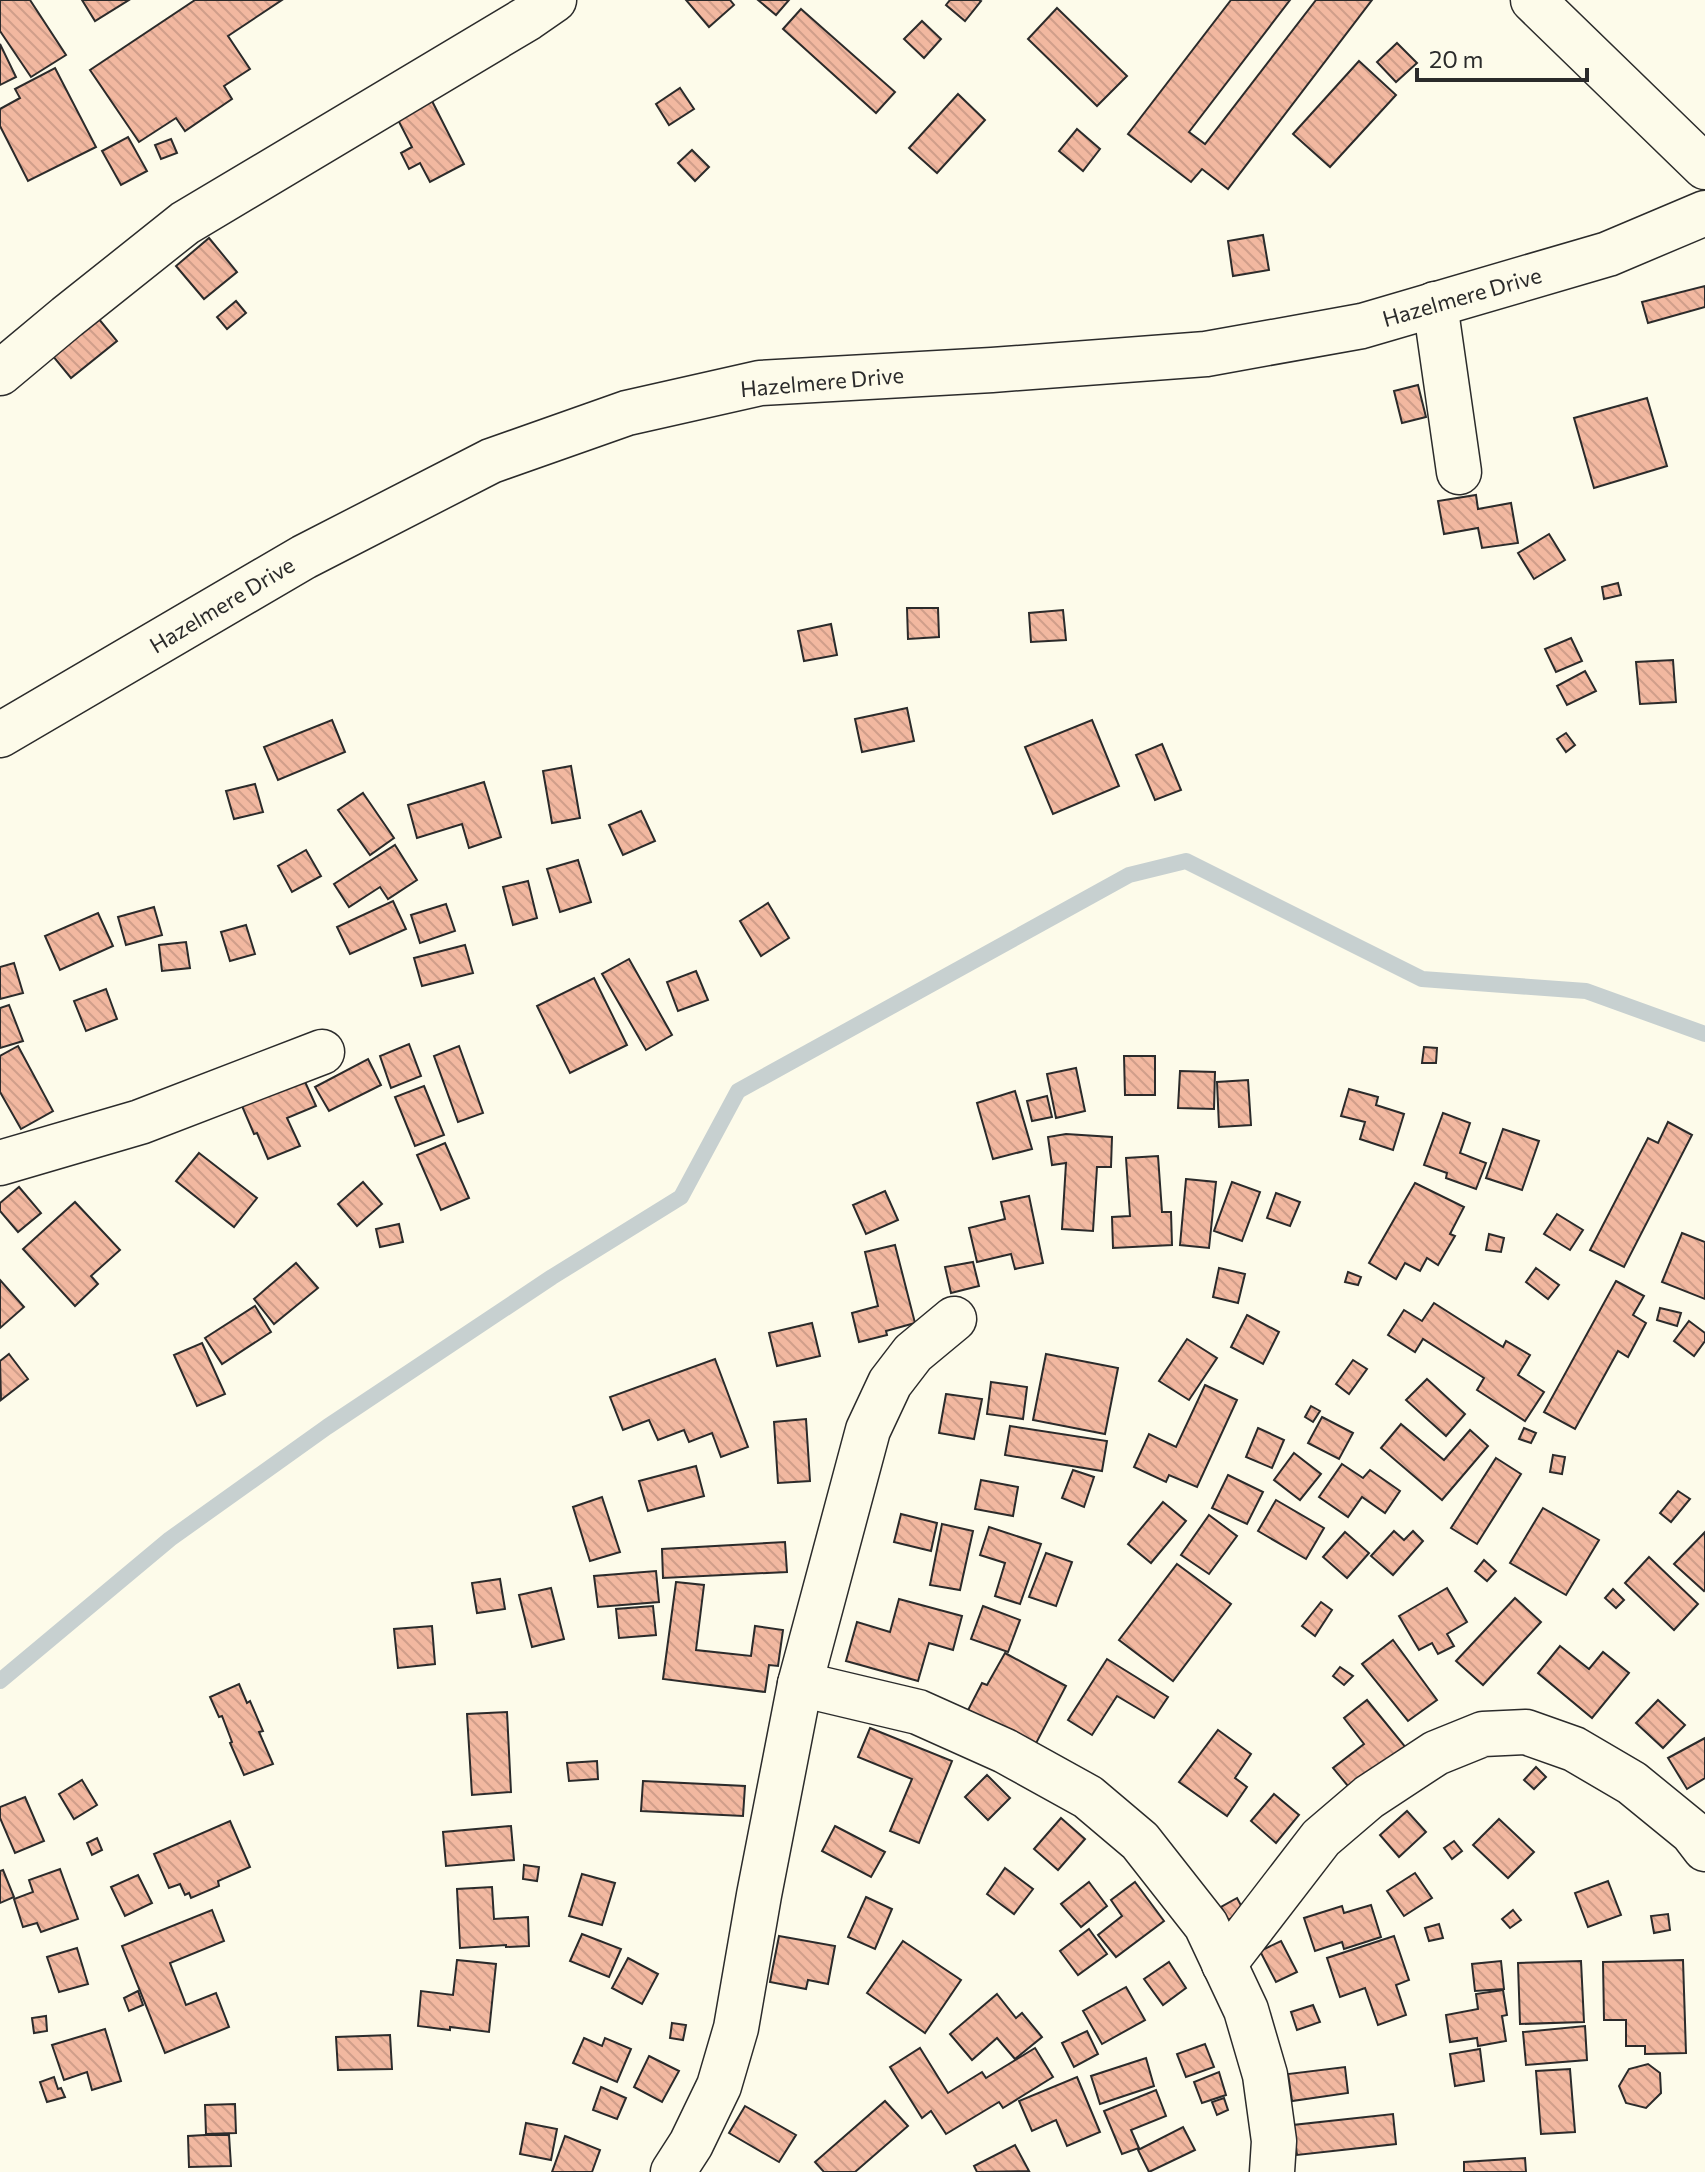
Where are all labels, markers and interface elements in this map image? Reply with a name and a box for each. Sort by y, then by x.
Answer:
scale bar [1417,32,1587,82]
text: 20 m [1429,44,1483,73]
street label: Hazelmere Drive [1379,261,1545,332]
street label: Hazelmere Drive [739,361,905,402]
street label: Hazelmere Drive [144,551,299,658]

